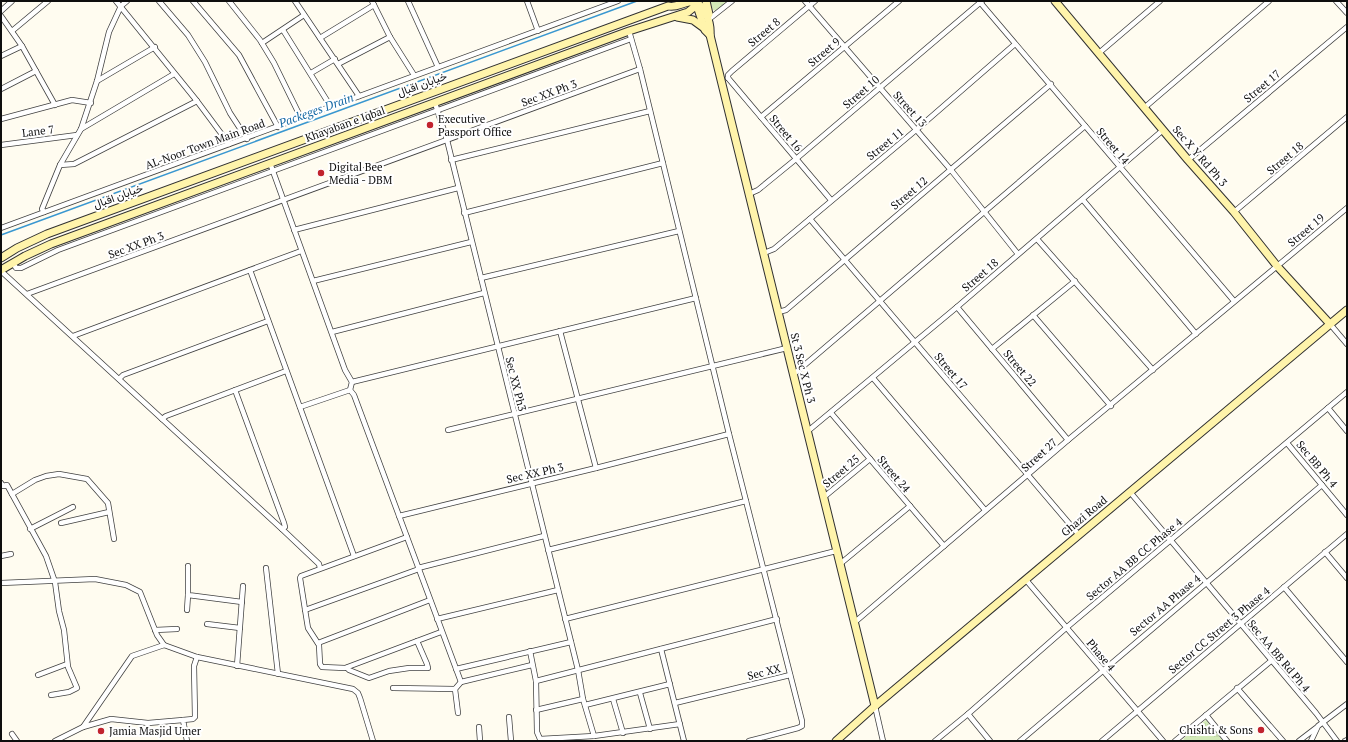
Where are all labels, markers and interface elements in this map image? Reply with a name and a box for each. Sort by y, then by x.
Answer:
street label: Street 8 [745,14,783,50]
street label: Street 9 [805,34,843,70]
street label: Street 17 [1241,66,1283,105]
street label: خیابان اقبال [395,69,449,99]
street label: Street 10 [840,72,882,112]
street label: Sec XX Ph 3 [519,76,579,110]
street label: Street 13 [890,88,930,130]
water label: Packeges Drain [276,90,355,131]
street label: Khayaban e Iqbal [303,103,387,145]
place label: Executive Passport Office [438,112,512,139]
street label: Street 16 [767,112,806,154]
street label: AL-Noor Town Main Road [143,116,267,172]
marker: Executive Passport Office [425,120,435,130]
street label: Lane 7 [21,122,55,140]
street label: Sec X Y Rd Ph 3 [1170,123,1230,190]
street label: Street 11 [864,125,906,163]
street label: Street 14 [1094,125,1133,167]
street label: Street 18 [1264,138,1306,177]
place label: Digital Bee Media - DBM [329,160,393,187]
marker: Digital Bee Media - DBM [316,168,326,178]
street label: Street 12 [888,173,930,212]
street label: خیابان اقبال [91,181,145,211]
street label: Street 19 [1285,210,1327,249]
street label: Sec XX Ph 3 [106,228,166,262]
street label: Street 18 [959,255,1001,295]
street label: St 3 Sec X Ph 3 [787,331,819,405]
street label: Street 22 [1001,347,1040,389]
street label: Street 17 [932,350,971,392]
street label: Sec XX Ph3 [502,355,530,413]
street label: Street 27 [1018,435,1060,475]
street label: Sec BB Ph 4 [1293,438,1341,490]
street label: Street 25 [820,451,862,490]
street label: Street 24 [875,453,914,495]
street label: Sec XX Ph 3 [505,460,565,486]
street label: Ghazi Road [1058,493,1110,539]
street label: Sector AA BB CC Phase 4 [1083,515,1185,603]
street label: Sector AA Phase 4 [1127,571,1203,639]
street label: Sector CC Street 3 Phase 4 [1165,583,1273,677]
street label: Sec AA BB Rd Ph 4 [1245,617,1313,695]
street label: Phase 4 [1084,636,1118,674]
street label: Sec XX [746,661,783,683]
place label: Chishti & Sons [1179,723,1253,737]
place label: Jamia Masjid Umer [109,724,202,738]
marker: Chishti & Sons [1256,725,1266,735]
marker: Jamia Masjid Umer [96,726,106,736]

